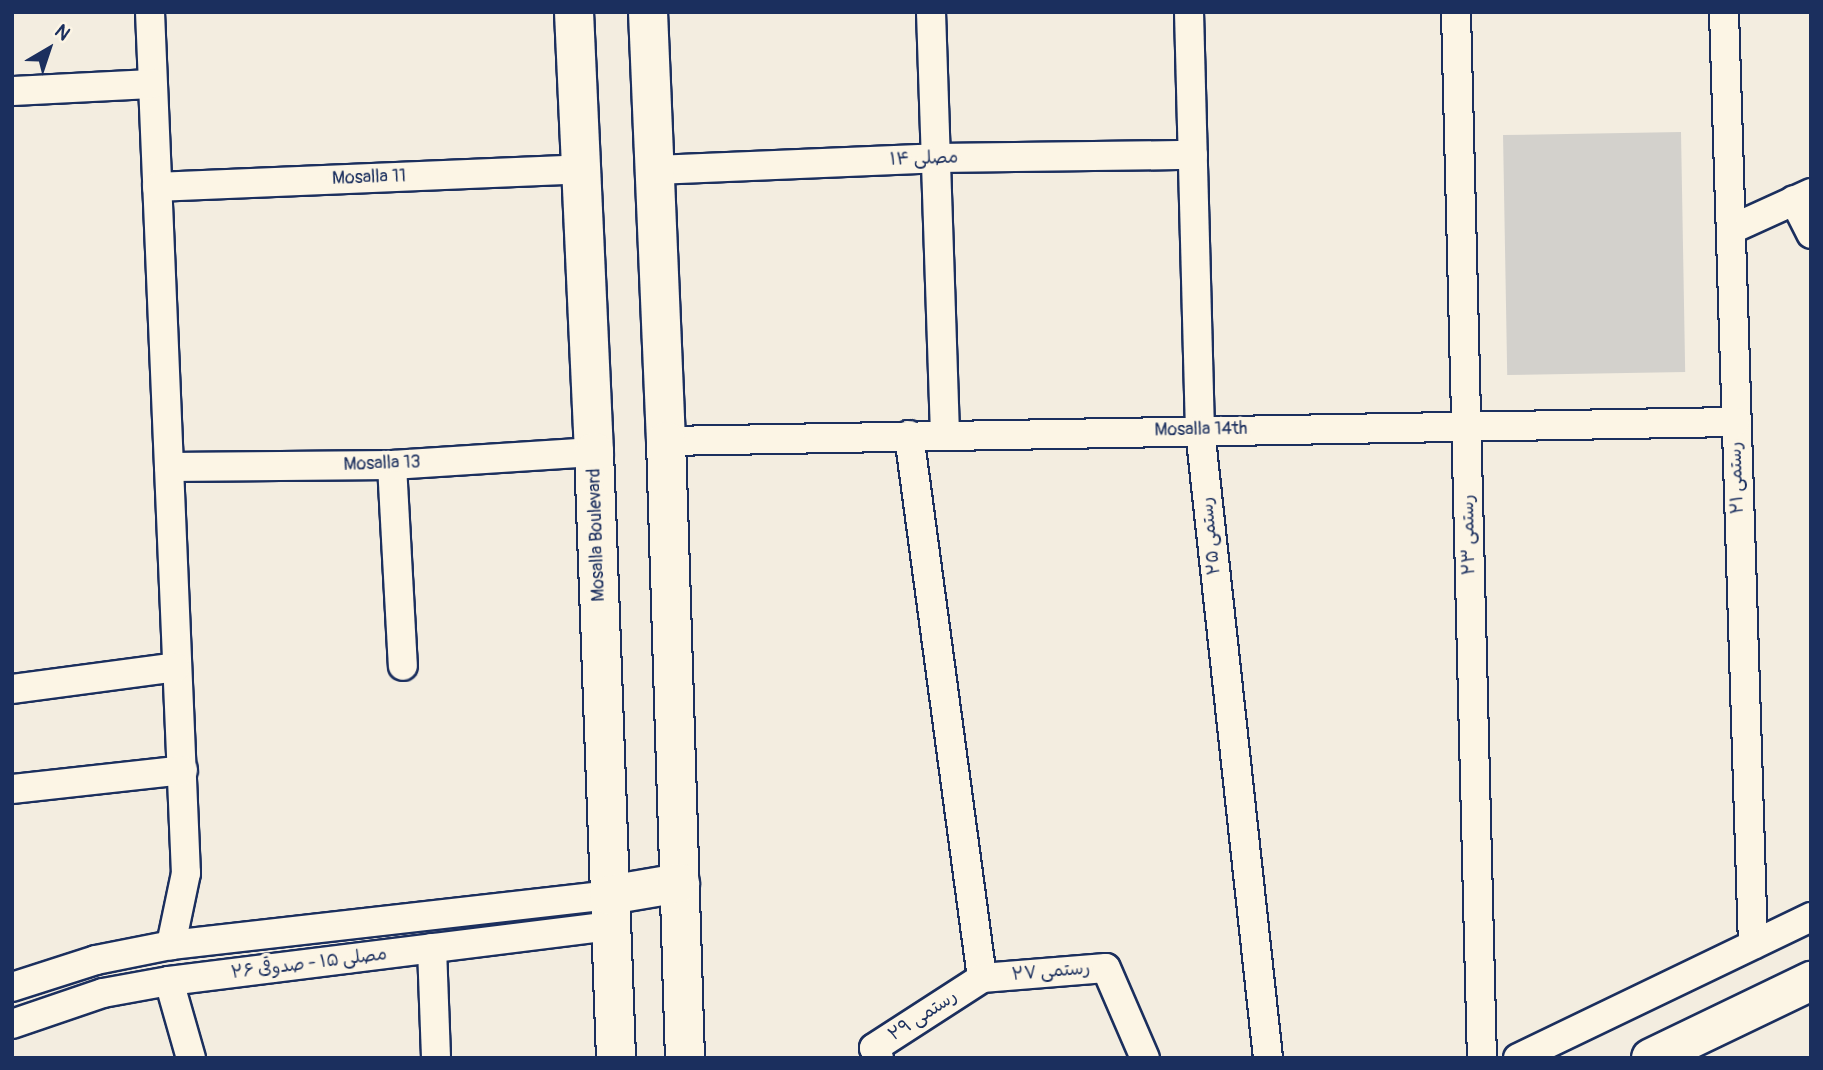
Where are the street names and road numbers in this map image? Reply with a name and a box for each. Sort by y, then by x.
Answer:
street label: مصلی ۱۴ [889,147,959,171]
street label: Mosalla 11 [332,166,406,190]
street label: Mosalla 14th [1154,418,1248,442]
street label: رستمی ۲۱ [1725,441,1749,515]
street label: Mosalla 13 [343,452,421,476]
street label: Mosalla Boulevard [584,468,610,602]
street label: رستمی ۲۳ [1457,494,1481,576]
street label: رستمی ۲۵ [1196,496,1226,576]
street label: مصلی ۱۵ - صدوقی ۲۶ [230,944,388,984]
street label: رستمی ۲۷ [1011,958,1091,986]
street label: رستمی ۲۹ [885,986,961,1046]

